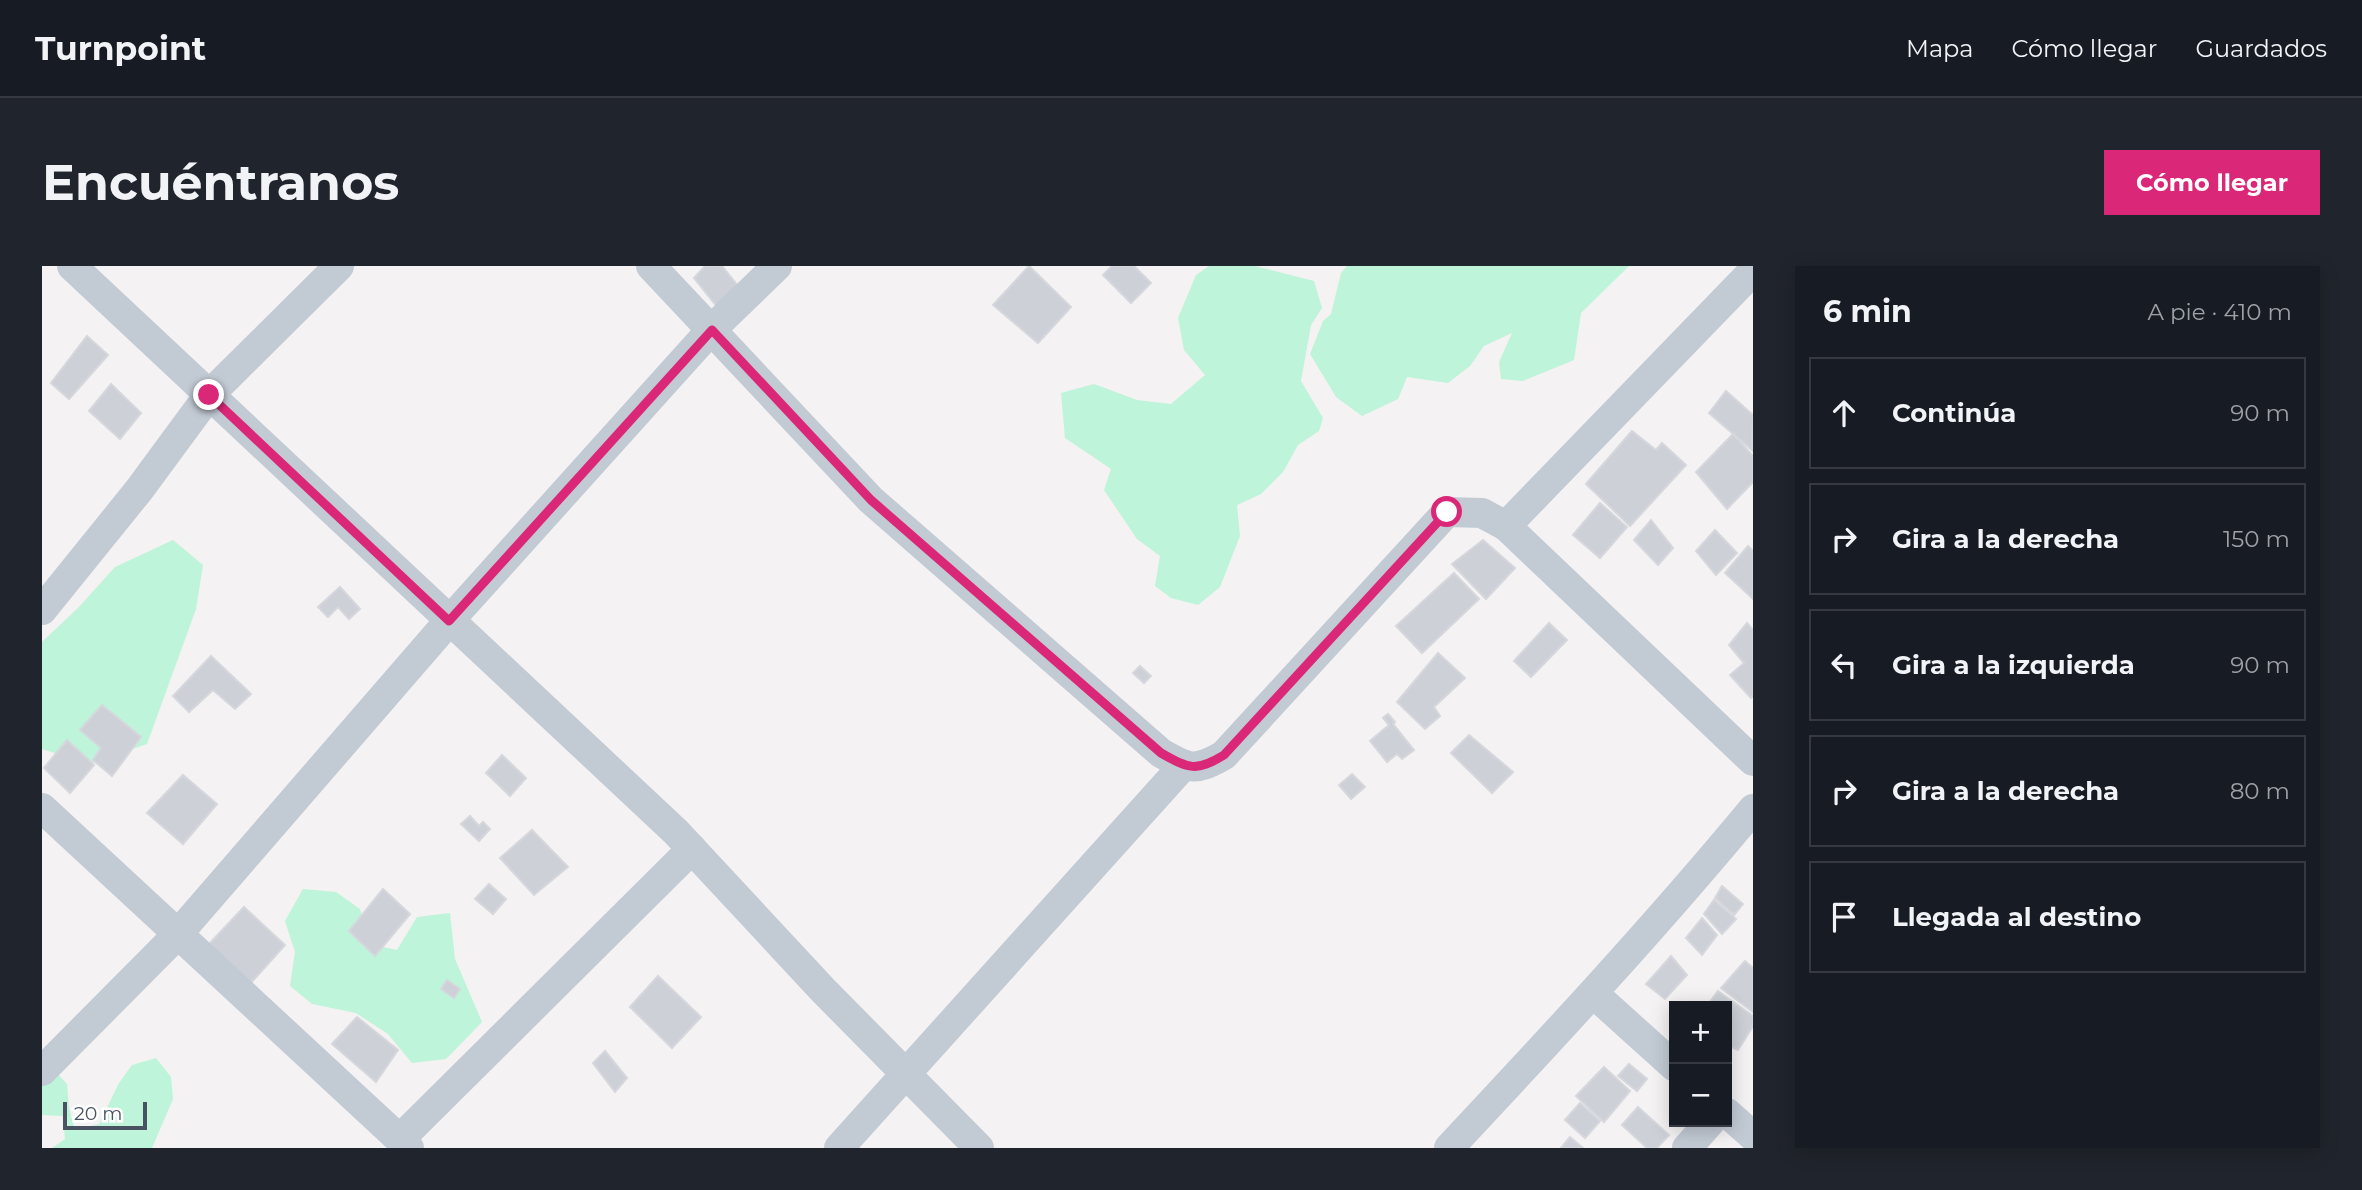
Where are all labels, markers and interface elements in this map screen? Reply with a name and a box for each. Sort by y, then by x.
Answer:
text: Turnpoint [35,28,206,68]
text: Mapa [1906,34,1973,63]
text: Cómo llegar [2011,34,2157,63]
text: Guardados [2195,34,2327,63]
button: Cómo llegar [2104,150,2320,215]
text: Encuéntranos [42,153,399,212]
text: 6 min [1823,293,1912,330]
text: A pie · 410 m [2147,298,2292,326]
route end [193,379,224,410]
icon: ahead [1825,394,1863,432]
text: Continúa [1892,397,2016,429]
text: 90 m [2230,399,2290,427]
route start [1431,496,1462,527]
icon: right [1825,520,1863,558]
text: Gira a la derecha [1892,523,2119,555]
text: 150 m [2223,525,2290,553]
icon: left [1825,646,1863,684]
text: Gira a la izquierda [1892,649,2135,681]
text: 90 m [2230,651,2290,679]
icon: right [1825,772,1863,810]
text: Gira a la derecha [1892,775,2119,807]
text: 80 m [2230,777,2290,805]
icon: arrive [1825,898,1863,936]
text: Llegada al destino [1892,901,2141,933]
map controls [1669,1001,1732,1127]
button: + [1669,1001,1732,1064]
button: − [1669,1064,1732,1127]
scale bar [63,1099,147,1131]
text: 20 m [74,1102,122,1125]

